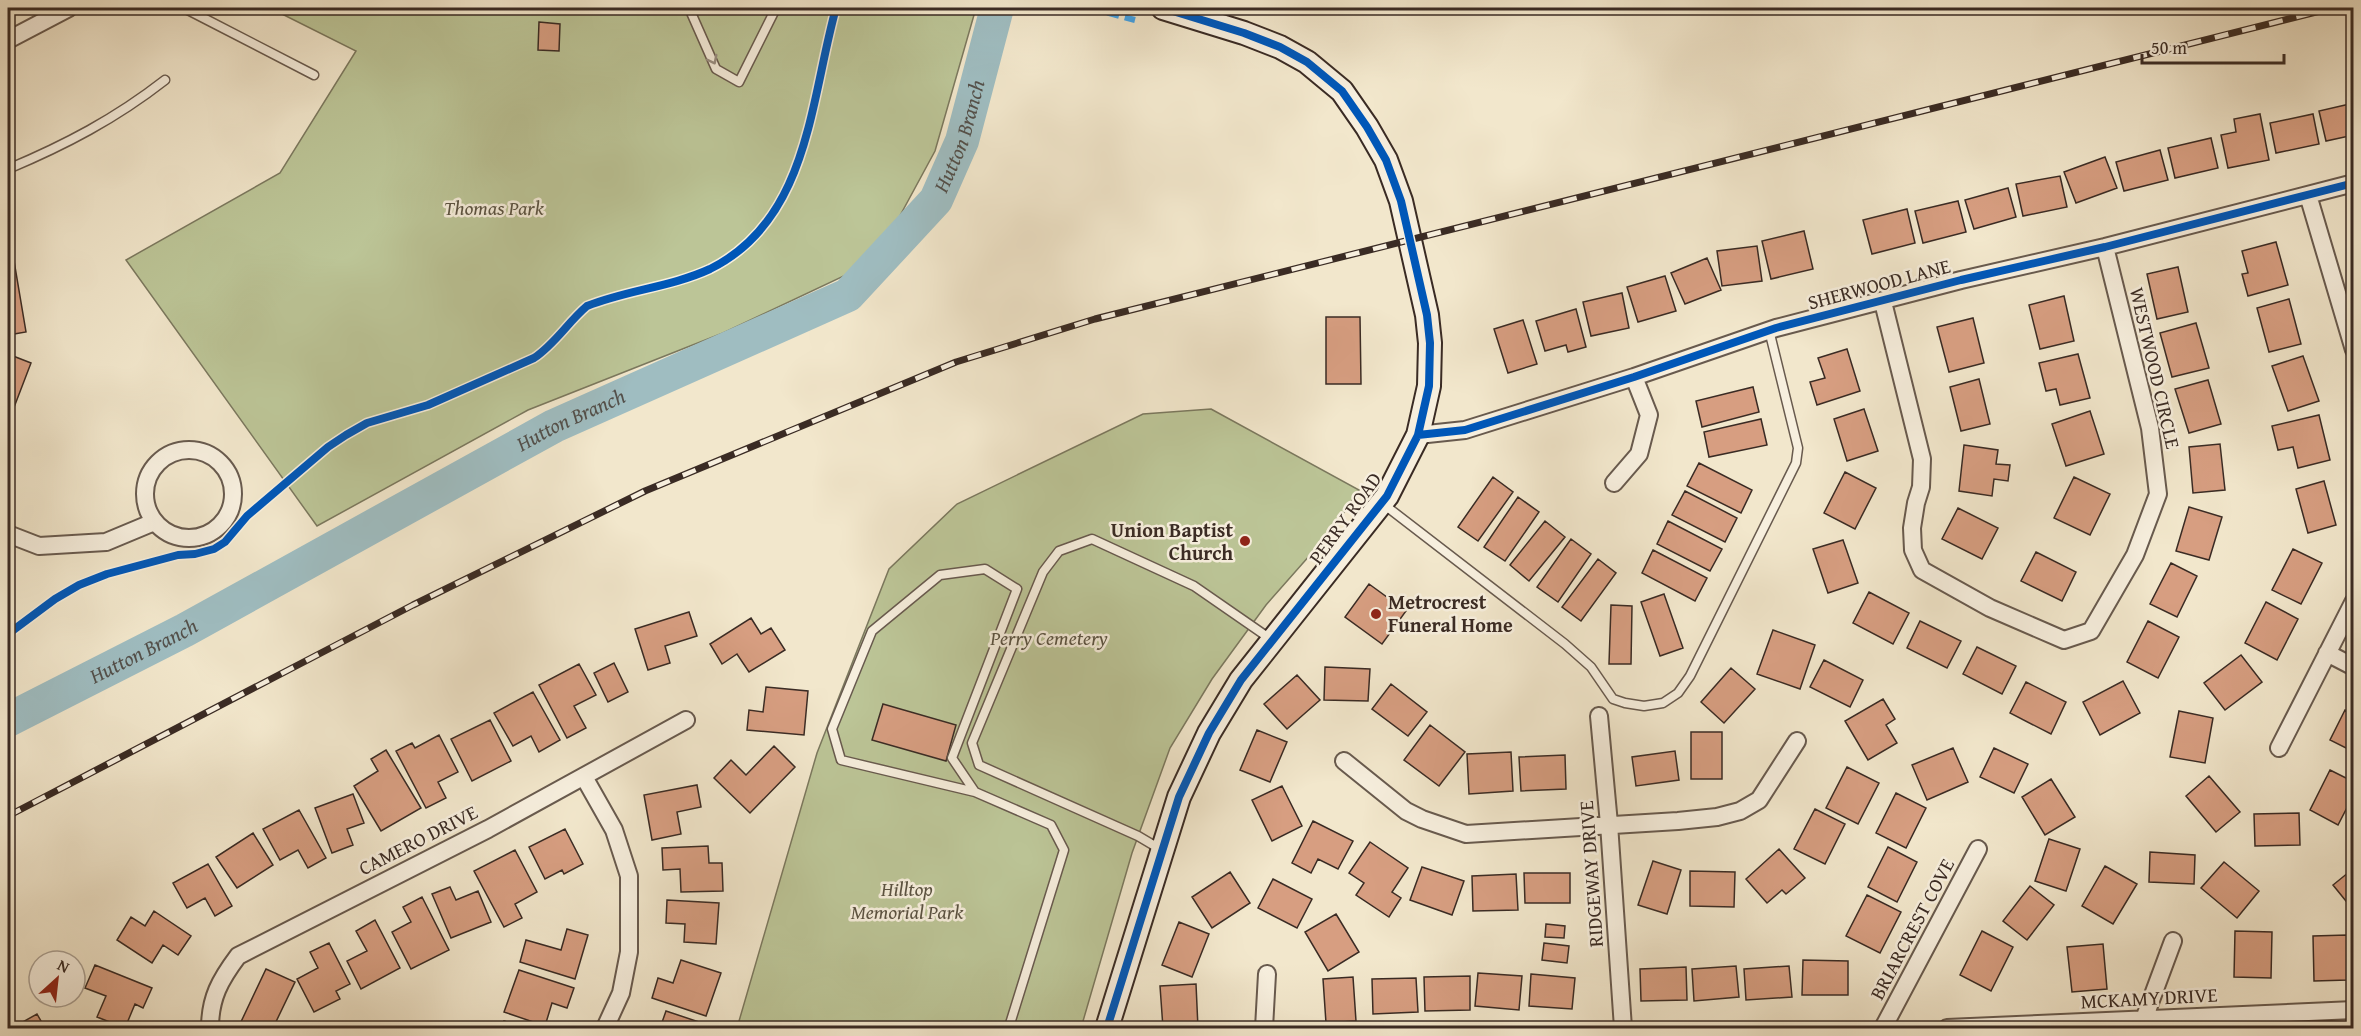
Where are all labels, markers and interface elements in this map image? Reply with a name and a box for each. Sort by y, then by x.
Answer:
scale bar [2142,27,2284,65]
text: 50 m [2151,34,2187,61]
one-way arrow [706,54,717,65]
water label: Hutton Branch [925,76,993,198]
park label: Thomas Park [444,193,545,222]
street label: SHERWOOD LANE [1804,251,1953,316]
street label: WESTWOOD CIRCLE [2123,284,2188,451]
water label: Hutton Branch [509,380,631,459]
street label: PERRY ROAD [1301,466,1388,570]
place label: Union Baptist Church [1111,515,1233,567]
marker: Union Baptist Church [1238,534,1252,548]
place label: Metrocrest Funeral Home [1388,587,1513,639]
marker: Metrocrest Funeral Home [1369,607,1383,621]
water label: Hutton Branch [83,610,203,692]
park label: Perry Cemetery [989,623,1108,652]
street label: CAMERO DRIVE [353,797,482,882]
street label: RIDGEWAY DRIVE [1571,800,1610,948]
street label: BRIARCREST COVE [1862,853,1961,1005]
park label: Hilltop Memorial Park [851,874,964,926]
north arrow [27,949,87,1009]
text: N [54,953,74,979]
street label: MCKAMY DRIVE [2080,979,2218,1016]

